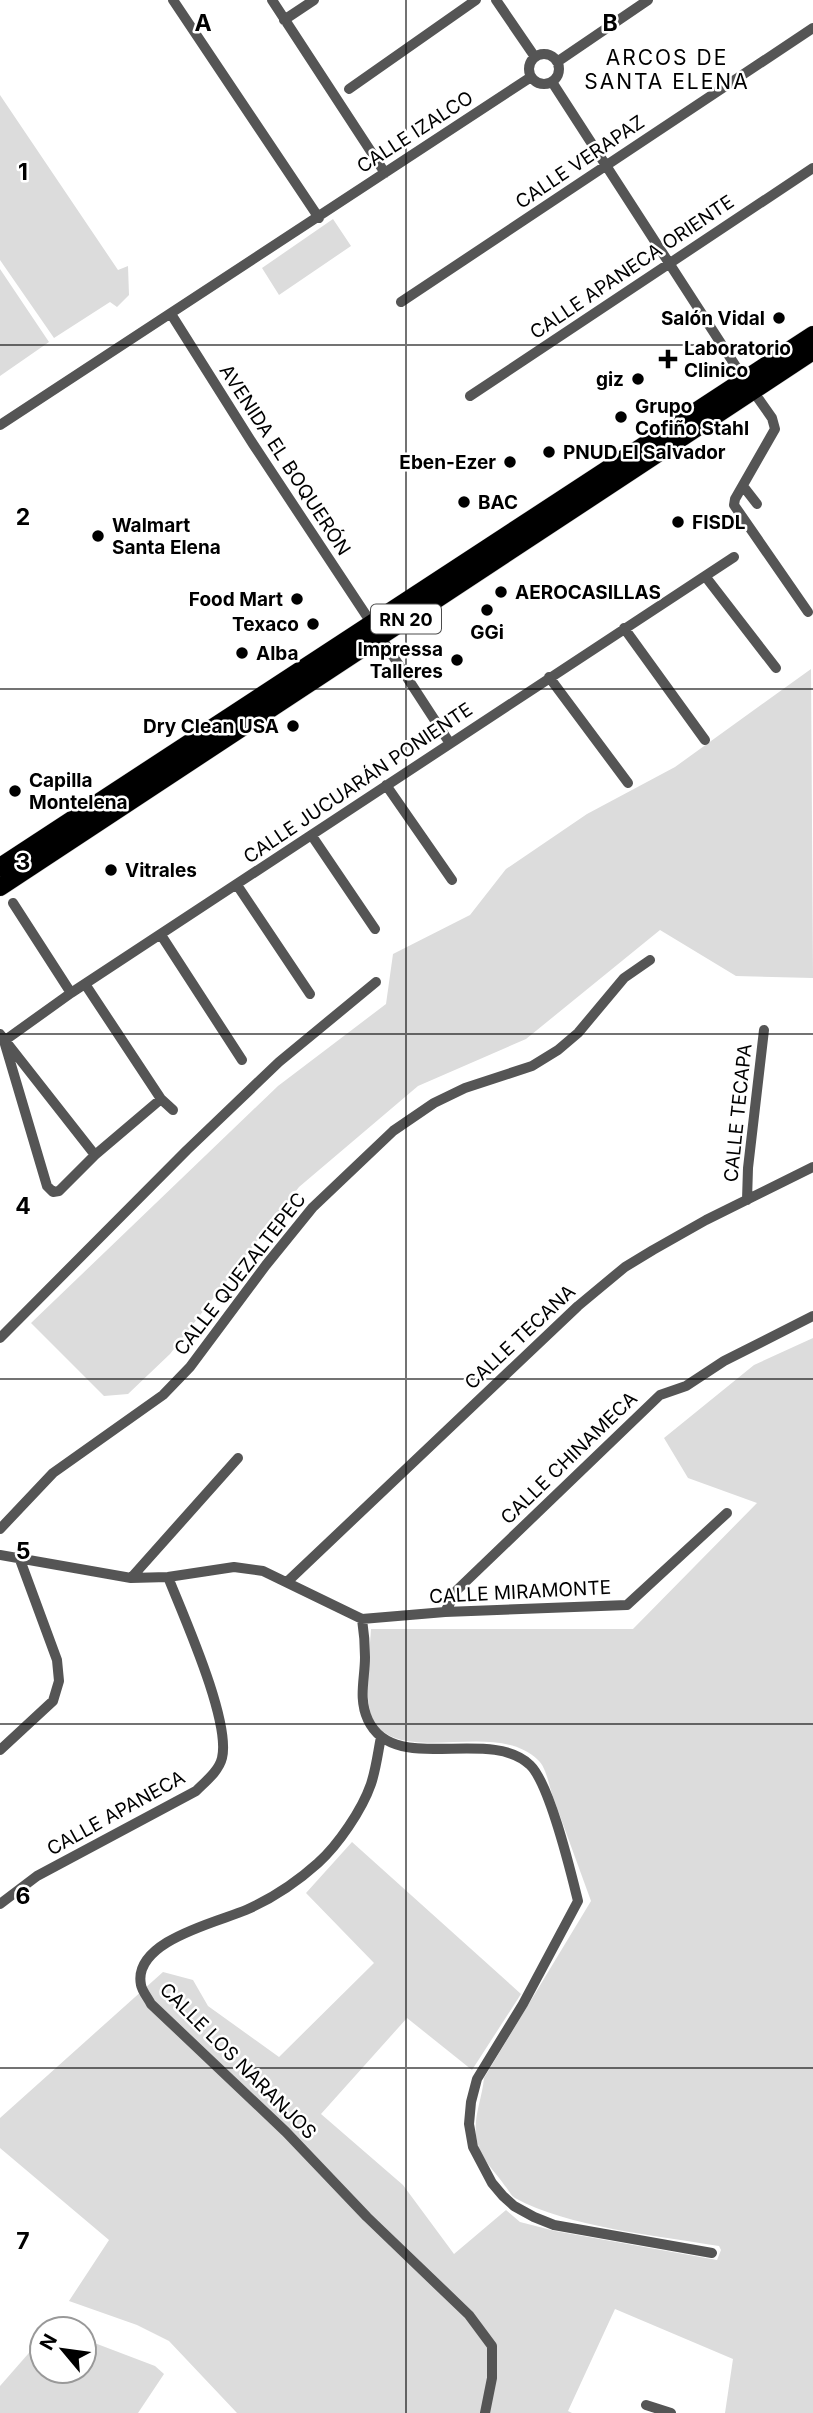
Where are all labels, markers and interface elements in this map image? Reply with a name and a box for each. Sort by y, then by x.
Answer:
text: A [194,9,212,37]
text: B [602,9,618,37]
district label: ARCOS DE SANTA ELENA [584,45,750,94]
street label: CALLE IZALCO [353,86,477,178]
street label: CALLE VERAPAZ [511,110,649,214]
text: 1 [18,158,28,186]
street label: CALLE APANECA ORIENTE [526,190,738,344]
place label: Salón Vidal [661,307,765,330]
marker: Salón Vidal [771,310,787,326]
place label: Laboratorio Clinico [684,337,791,382]
marker: Laboratorio Clinico [658,349,678,369]
street label: AVENIDA EL BOQUERÓN [215,360,355,560]
place label: giz [596,368,624,391]
marker: giz [630,371,646,387]
place label: Grupo Cofiño Stahl [635,395,749,440]
marker: Grupo Cofiño Stahl [613,409,629,425]
place label: PNUD El Salvador [563,441,726,464]
marker: PNUD El Salvador [541,444,557,460]
place label: Eben-Ezer [399,451,496,474]
marker: Eben-Ezer [502,454,518,470]
place label: BAC [478,491,518,514]
marker: BAC [456,494,472,510]
text: 2 [16,503,30,531]
place label: FISDL [692,511,746,534]
place label: Walmart Santa Elena [112,514,221,559]
marker: FISDL [670,514,686,530]
marker: Walmart Santa Elena [90,528,106,544]
place label: AEROCASILLAS [515,581,661,604]
marker: AEROCASILLAS [493,584,509,600]
place label: Food Mart [189,588,283,611]
marker: Food Mart [289,591,305,607]
marker: GGi [479,602,495,618]
road number: RN 20 [371,604,441,634]
place label: Texaco [232,613,299,636]
marker: Texaco [305,616,321,632]
place label: GGi [470,621,504,644]
place label: Impressa Talleres [357,638,443,683]
place label: Alba [256,642,299,665]
marker: Alba [234,645,250,661]
marker: Impressa Talleres [449,652,465,668]
street label: CALLE JUCUARÁN PONIENTE [239,697,477,868]
place label: Dry Clean USA [143,715,279,738]
marker: Dry Clean USA [285,718,301,734]
place label: Capilla Montelena [29,769,128,814]
marker: Capilla Montelena [7,783,23,799]
text: 3 [16,848,30,876]
place label: Vitrales [125,859,197,882]
marker: Vitrales [103,862,119,878]
street label: CALLE TECAPA [719,1043,757,1183]
street label: CALLE QUEZALTEPEC [169,1188,311,1360]
text: 4 [15,1192,31,1220]
street label: CALLE TECANA [460,1280,580,1394]
street label: CALLE CHINAMECA [496,1387,642,1529]
text: 5 [16,1537,30,1565]
street label: CALLE MIRAMONTE [428,1576,612,1608]
street label: CALLE APANECA [43,1766,189,1860]
text: 6 [16,1882,30,1910]
street label: CALLE LOS NARANJOS [155,1978,321,2144]
text: 7 [16,2227,30,2255]
north arrow [28,2315,98,2385]
text: N [35,2330,62,2354]

